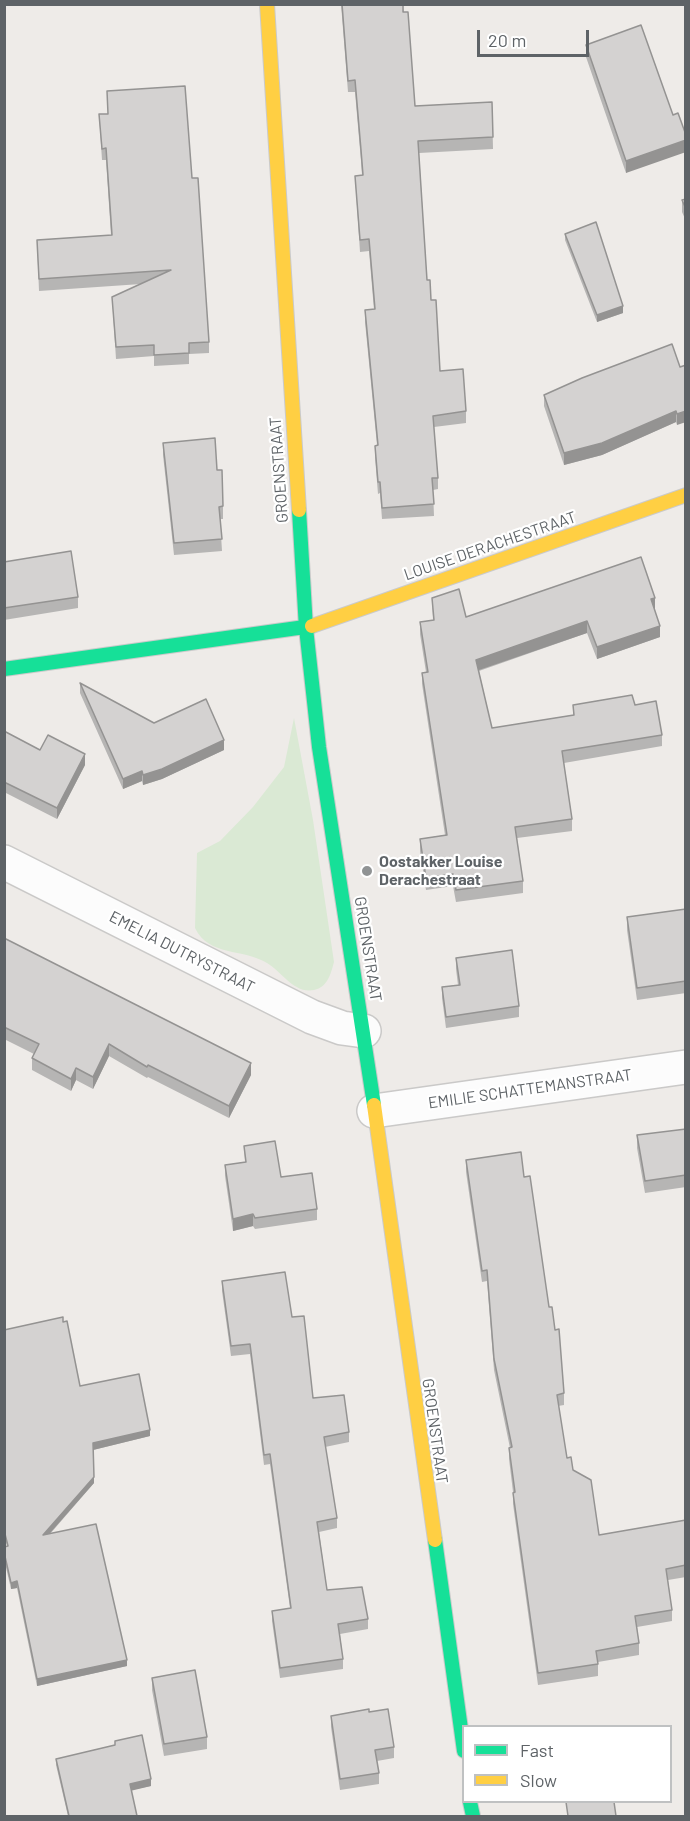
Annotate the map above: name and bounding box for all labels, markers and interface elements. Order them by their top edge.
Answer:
scale bar [480,18,592,56]
text: 20 m [488,29,526,51]
street label: GROENSTRAAT [266,416,292,524]
street label: LOUISE DERACHESTRAAT [401,507,579,585]
place label: Oostakker Louise Derachestraat [379,852,502,890]
marker: Oostakker Louise Derachestraat [360,864,374,878]
street label: GROENSTRAAT [350,895,386,1003]
street label: EMELIA DUTRYSTRAAT [106,907,258,997]
street label: EMILIE SCHATTEMANSTRAAT [427,1065,633,1113]
street label: GROENSTRAAT [418,1377,452,1485]
legend [462,1725,672,1803]
text: Fast [520,1739,554,1761]
text: Slow [520,1769,557,1791]

